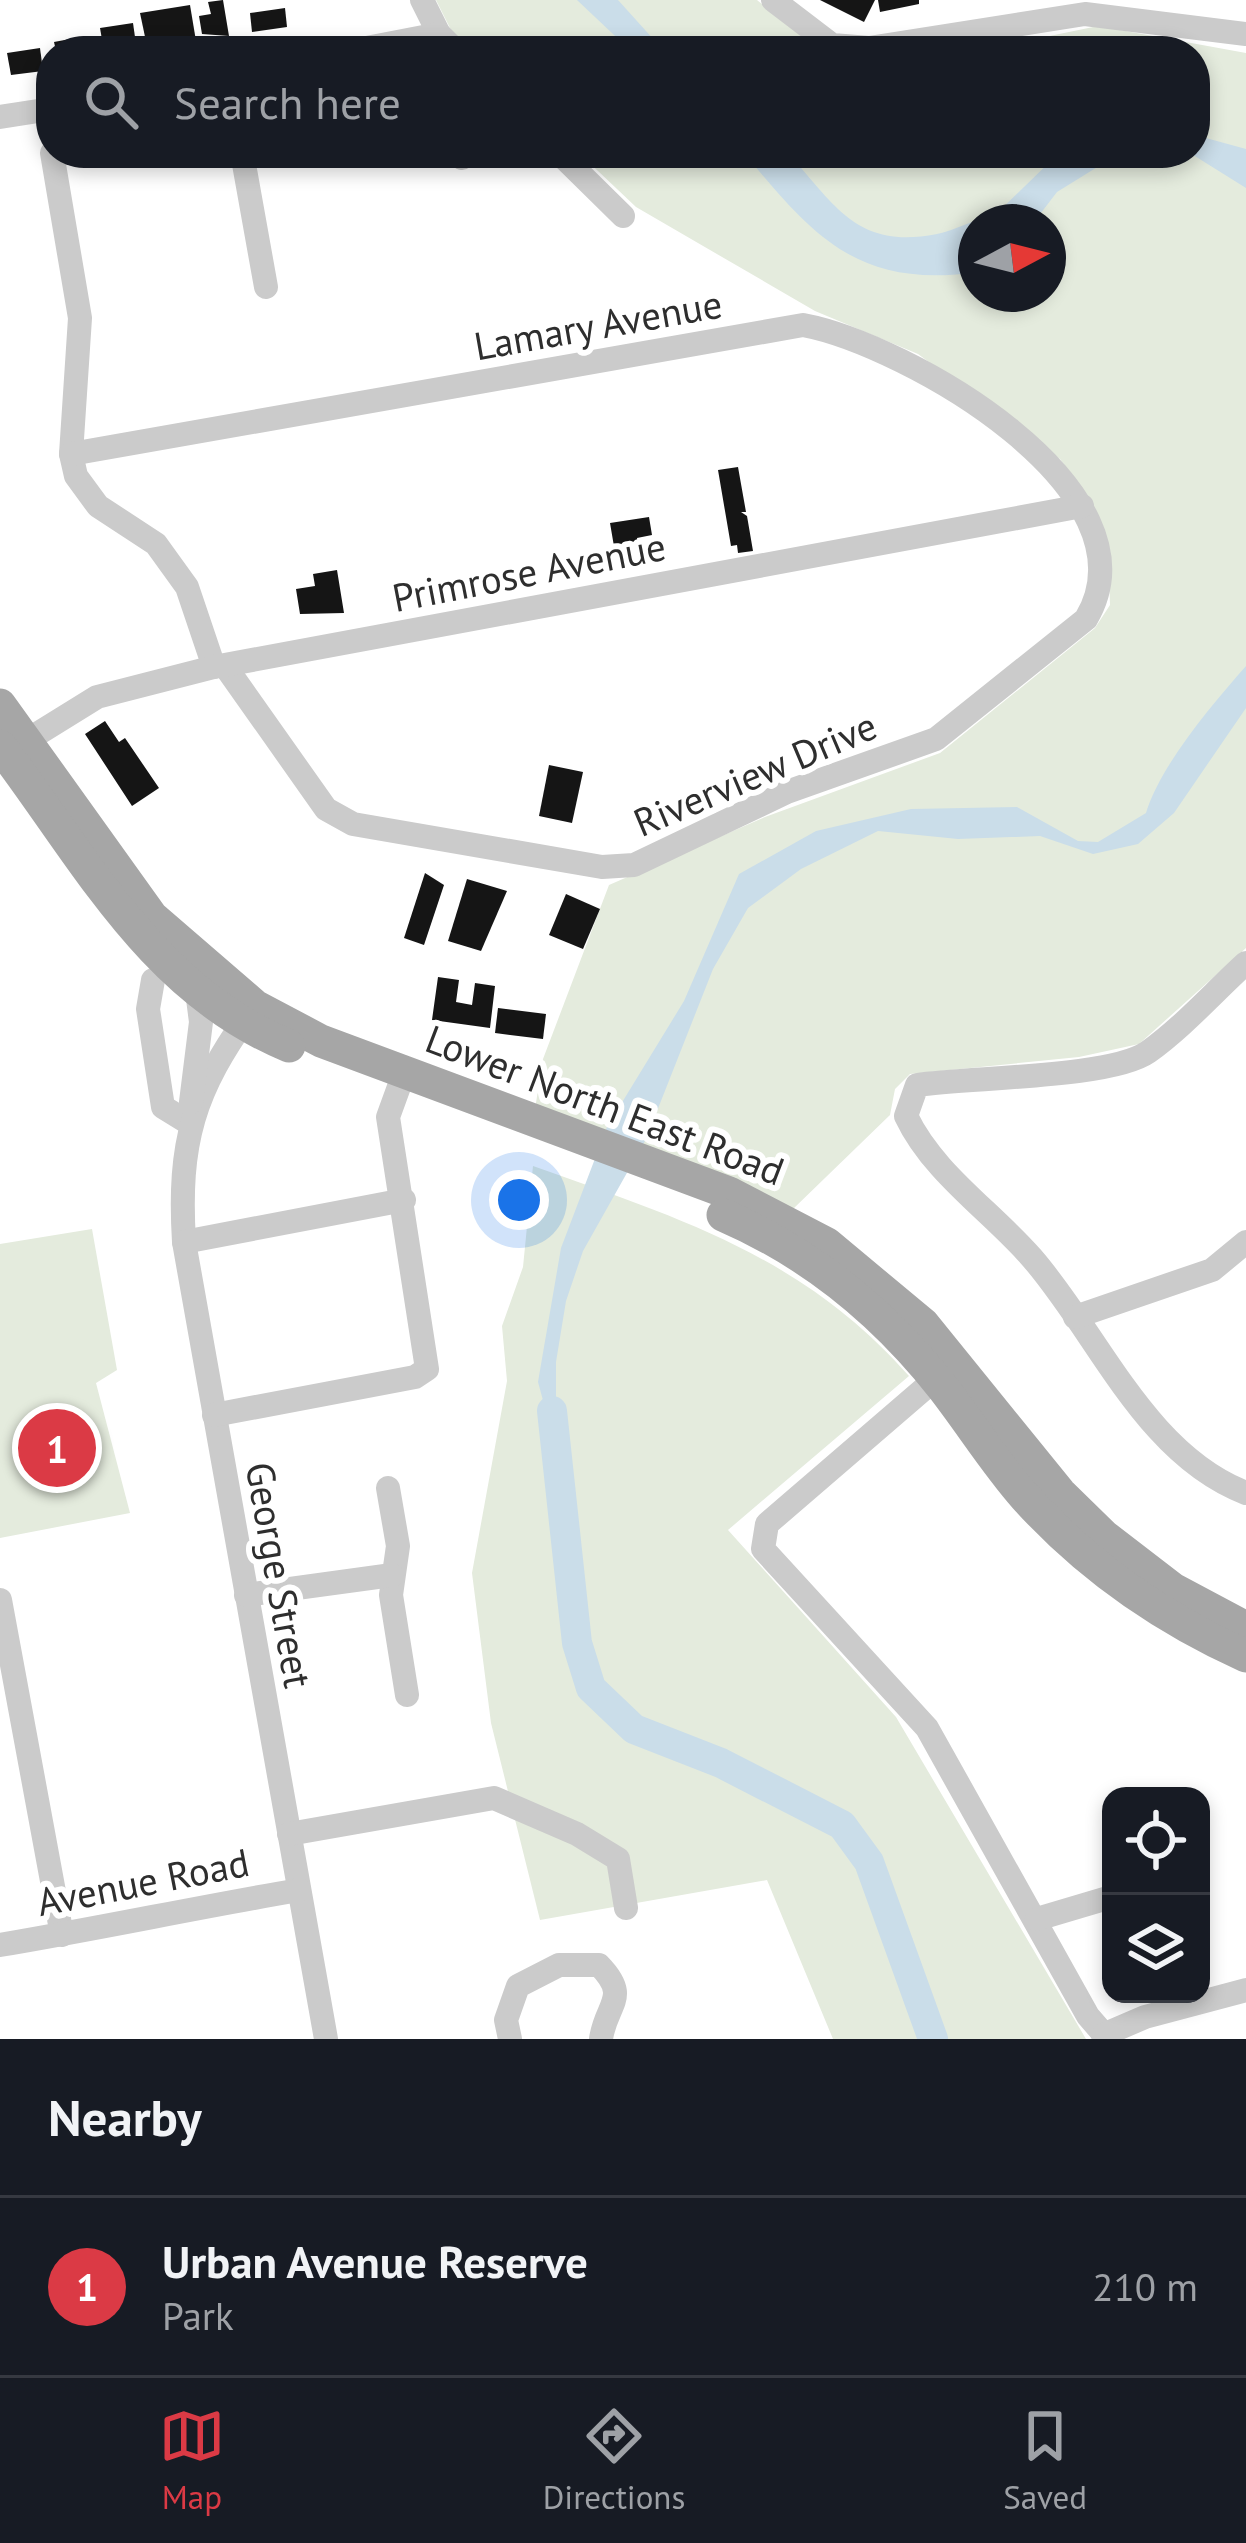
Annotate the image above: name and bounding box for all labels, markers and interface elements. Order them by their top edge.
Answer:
search box [36,36,1210,168]
icon: search [78,69,144,135]
text: Search here [174,73,401,131]
north arrow [958,204,1066,312]
street label: Lamary Avenue [470,278,726,371]
street label: Primrose Avenue [388,520,670,623]
street label: Riverview Drive [626,699,884,848]
street label: Lower North East Road [419,1013,791,1196]
your location [489,1170,549,1230]
pin: 1 [18,1403,96,1493]
street label: George Street [235,1458,324,1692]
map controls [1102,1787,1210,2003]
button: locate [1102,1787,1210,1895]
street label: Avenue Road [33,1836,253,1927]
button: layers [1102,1895,1210,2003]
text: Nearby [48,2084,202,2150]
text: Urban Avenue Reserve [162,2232,588,2290]
text: 1 [76,2261,98,2312]
text: 210 m [1092,2261,1198,2312]
text: Park [162,2290,234,2341]
tab: Map [159,2403,225,2518]
tab: Directions [543,2403,685,2518]
tab: Saved [1003,2403,1087,2518]

